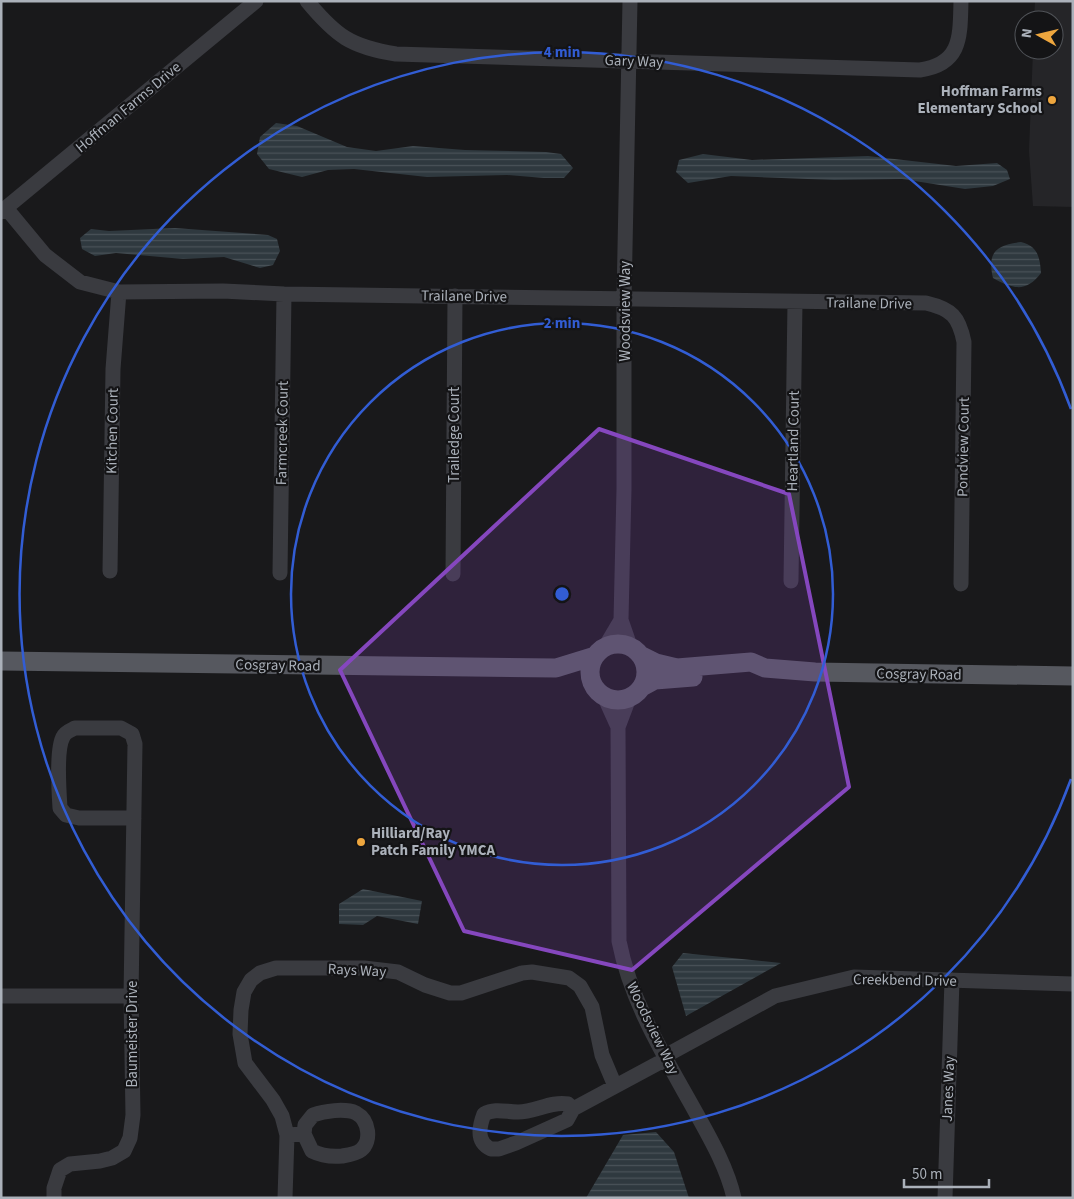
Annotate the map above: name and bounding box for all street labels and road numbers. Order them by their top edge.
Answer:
street label: Gary Way [604,50,664,73]
street label: Hoffman Farms Drive [71,57,185,158]
street label: Woodsview Way [615,261,636,361]
street label: Trailane Drive [421,285,507,308]
street label: Trailane Drive [826,292,912,315]
street label: Farmcreek Court [271,381,294,485]
street label: Trailedge Court [444,387,465,483]
street label: Kitchen Court [101,388,124,474]
street label: Heartland Court [782,390,805,492]
street label: Pondview Court [952,397,975,497]
street label: Cosgray Road [235,654,321,677]
street label: Cosgray Road [876,663,962,686]
street label: Rays Way [327,958,387,983]
street label: Creekbend Drive [853,969,957,992]
street label: Woodsview Way [621,978,684,1078]
street label: Baumeister Drive [122,980,143,1088]
street label: Janes Way [937,1056,960,1122]

